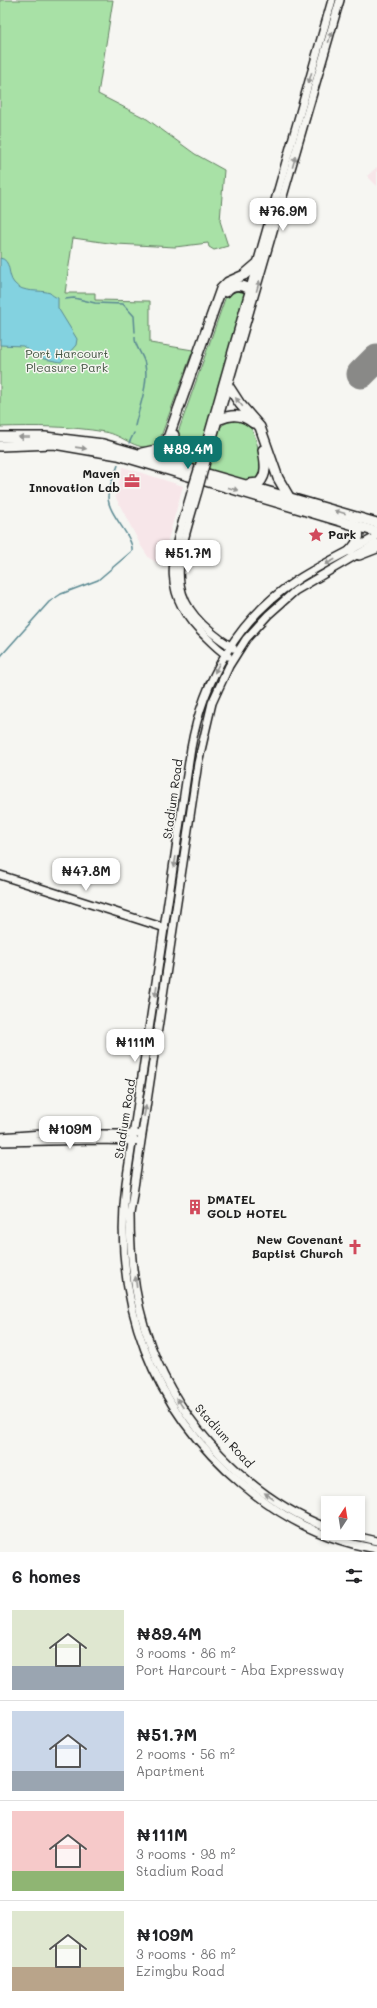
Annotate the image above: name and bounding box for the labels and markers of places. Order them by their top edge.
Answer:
pin: ₦76.9M [250,198,316,232]
pin: ₦89.4M [155,436,221,470]
place label: Maven Innovation Lab [29,465,120,495]
office icon: Maven Innovation Lab [123,472,141,490]
place icon: Park [307,526,325,544]
place label: Park [328,526,356,542]
pin: ₦51.7M [155,540,221,574]
pin: ₦47.8M [53,858,119,892]
pin: ₦111M [107,1029,163,1063]
pin: ₦109M [42,1116,98,1150]
place label: DMATEL GOLD HOTEL [207,1191,287,1221]
building icon: DMATEL GOLD HOTEL [186,1198,204,1216]
place label: New Covenant Baptist Church [252,1231,343,1261]
church icon: New Covenant Baptist Church [346,1238,364,1256]

